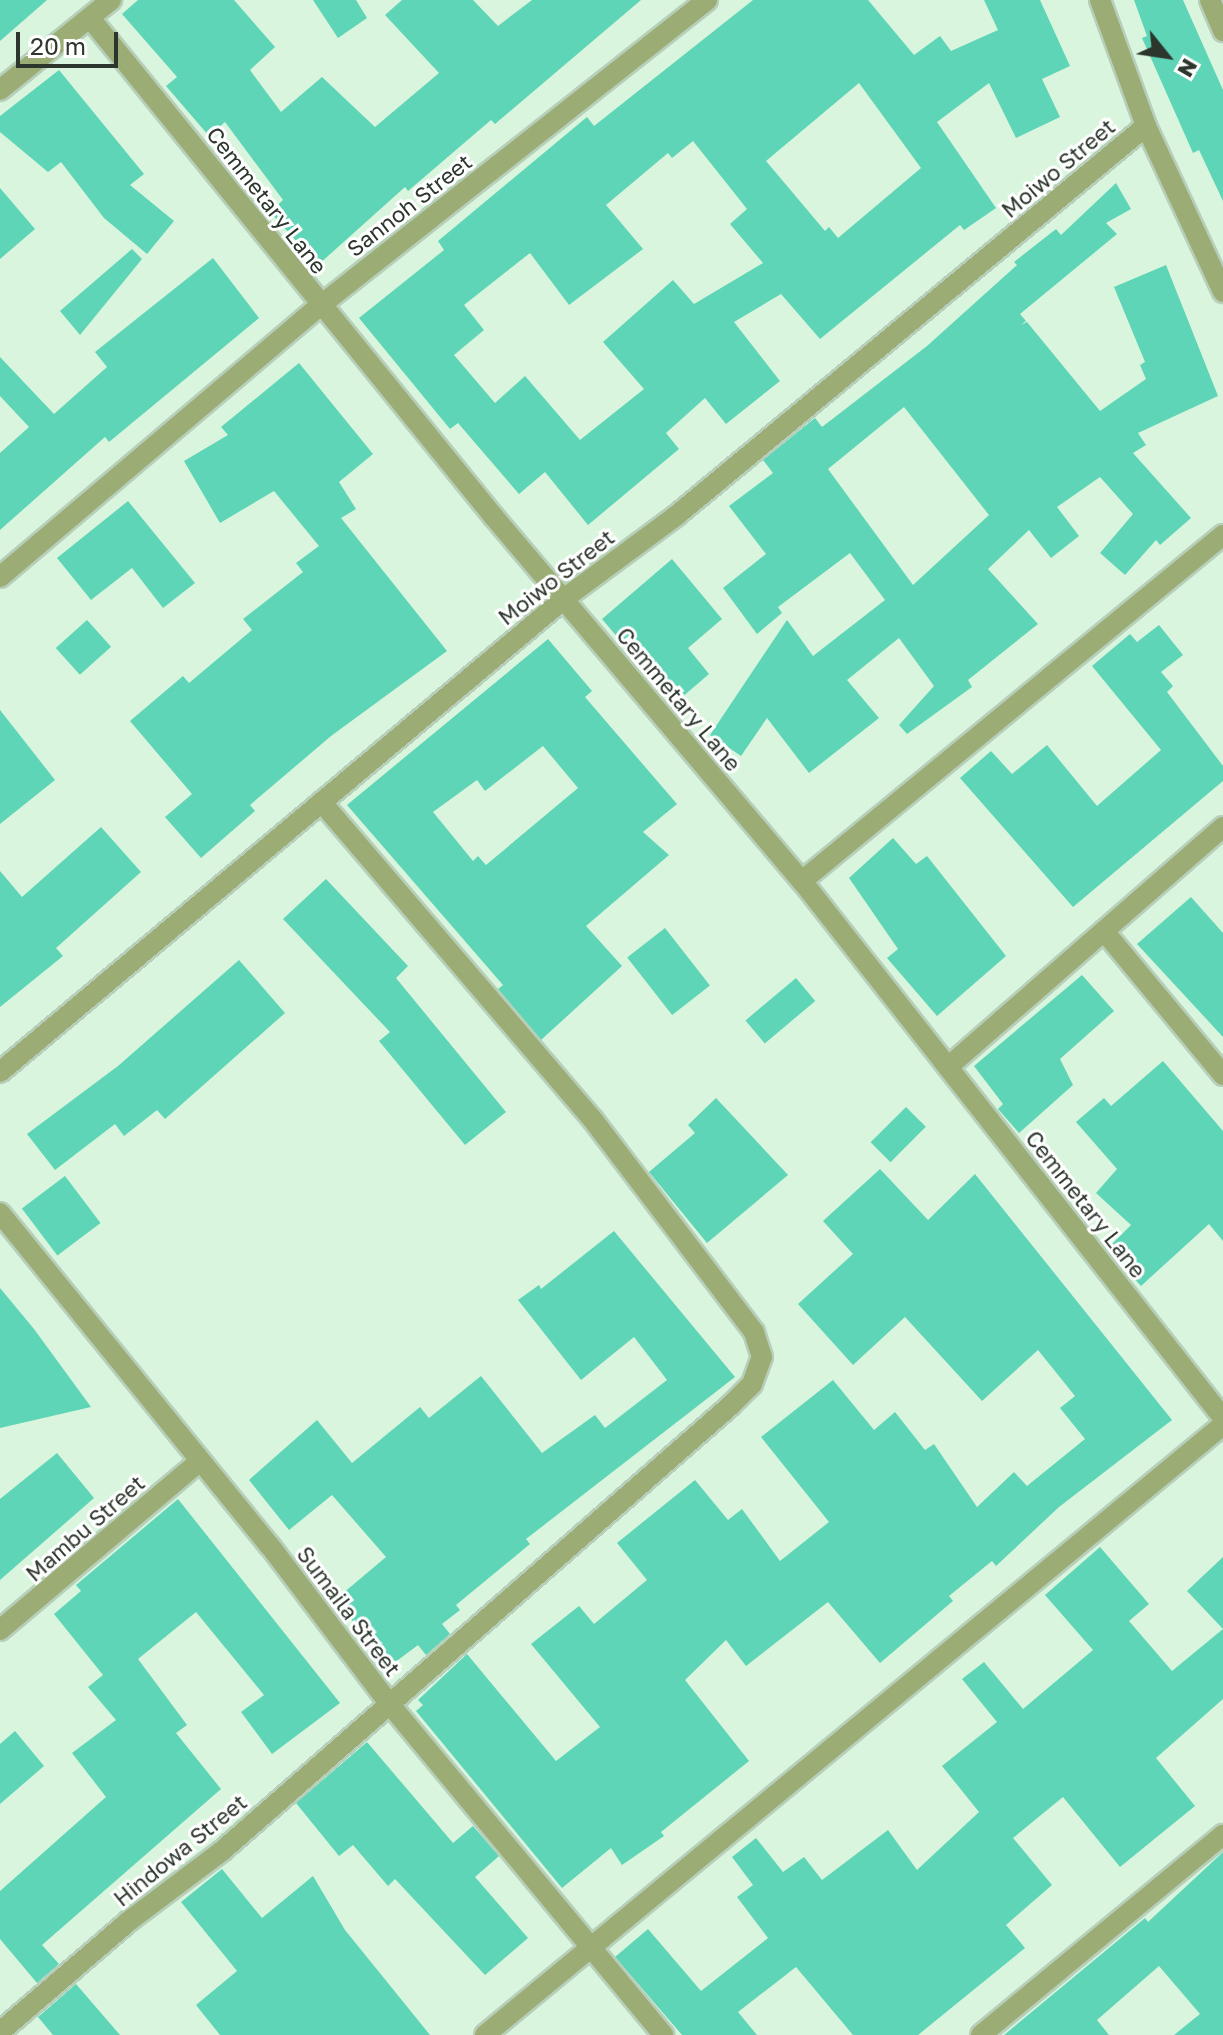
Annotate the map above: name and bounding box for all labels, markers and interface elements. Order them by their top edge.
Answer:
scale bar [20,16,122,66]
north arrow [1127,16,1207,96]
text: 20 m [30,31,86,60]
text: N [1172,54,1204,82]
street label: Moiwo Street [996,113,1120,223]
street label: Cemmetary Lane [201,121,333,279]
street label: Sannoh Street [341,148,477,262]
street label: Moiwo Street [493,524,619,630]
street label: Cemmetary Lane [611,622,747,776]
street label: Cemmetary Lane [1020,1125,1152,1283]
street label: Mambu Street [20,1469,150,1587]
street label: Sumaila Street [292,1541,406,1681]
street label: Hindowa Street [108,1788,252,1912]

